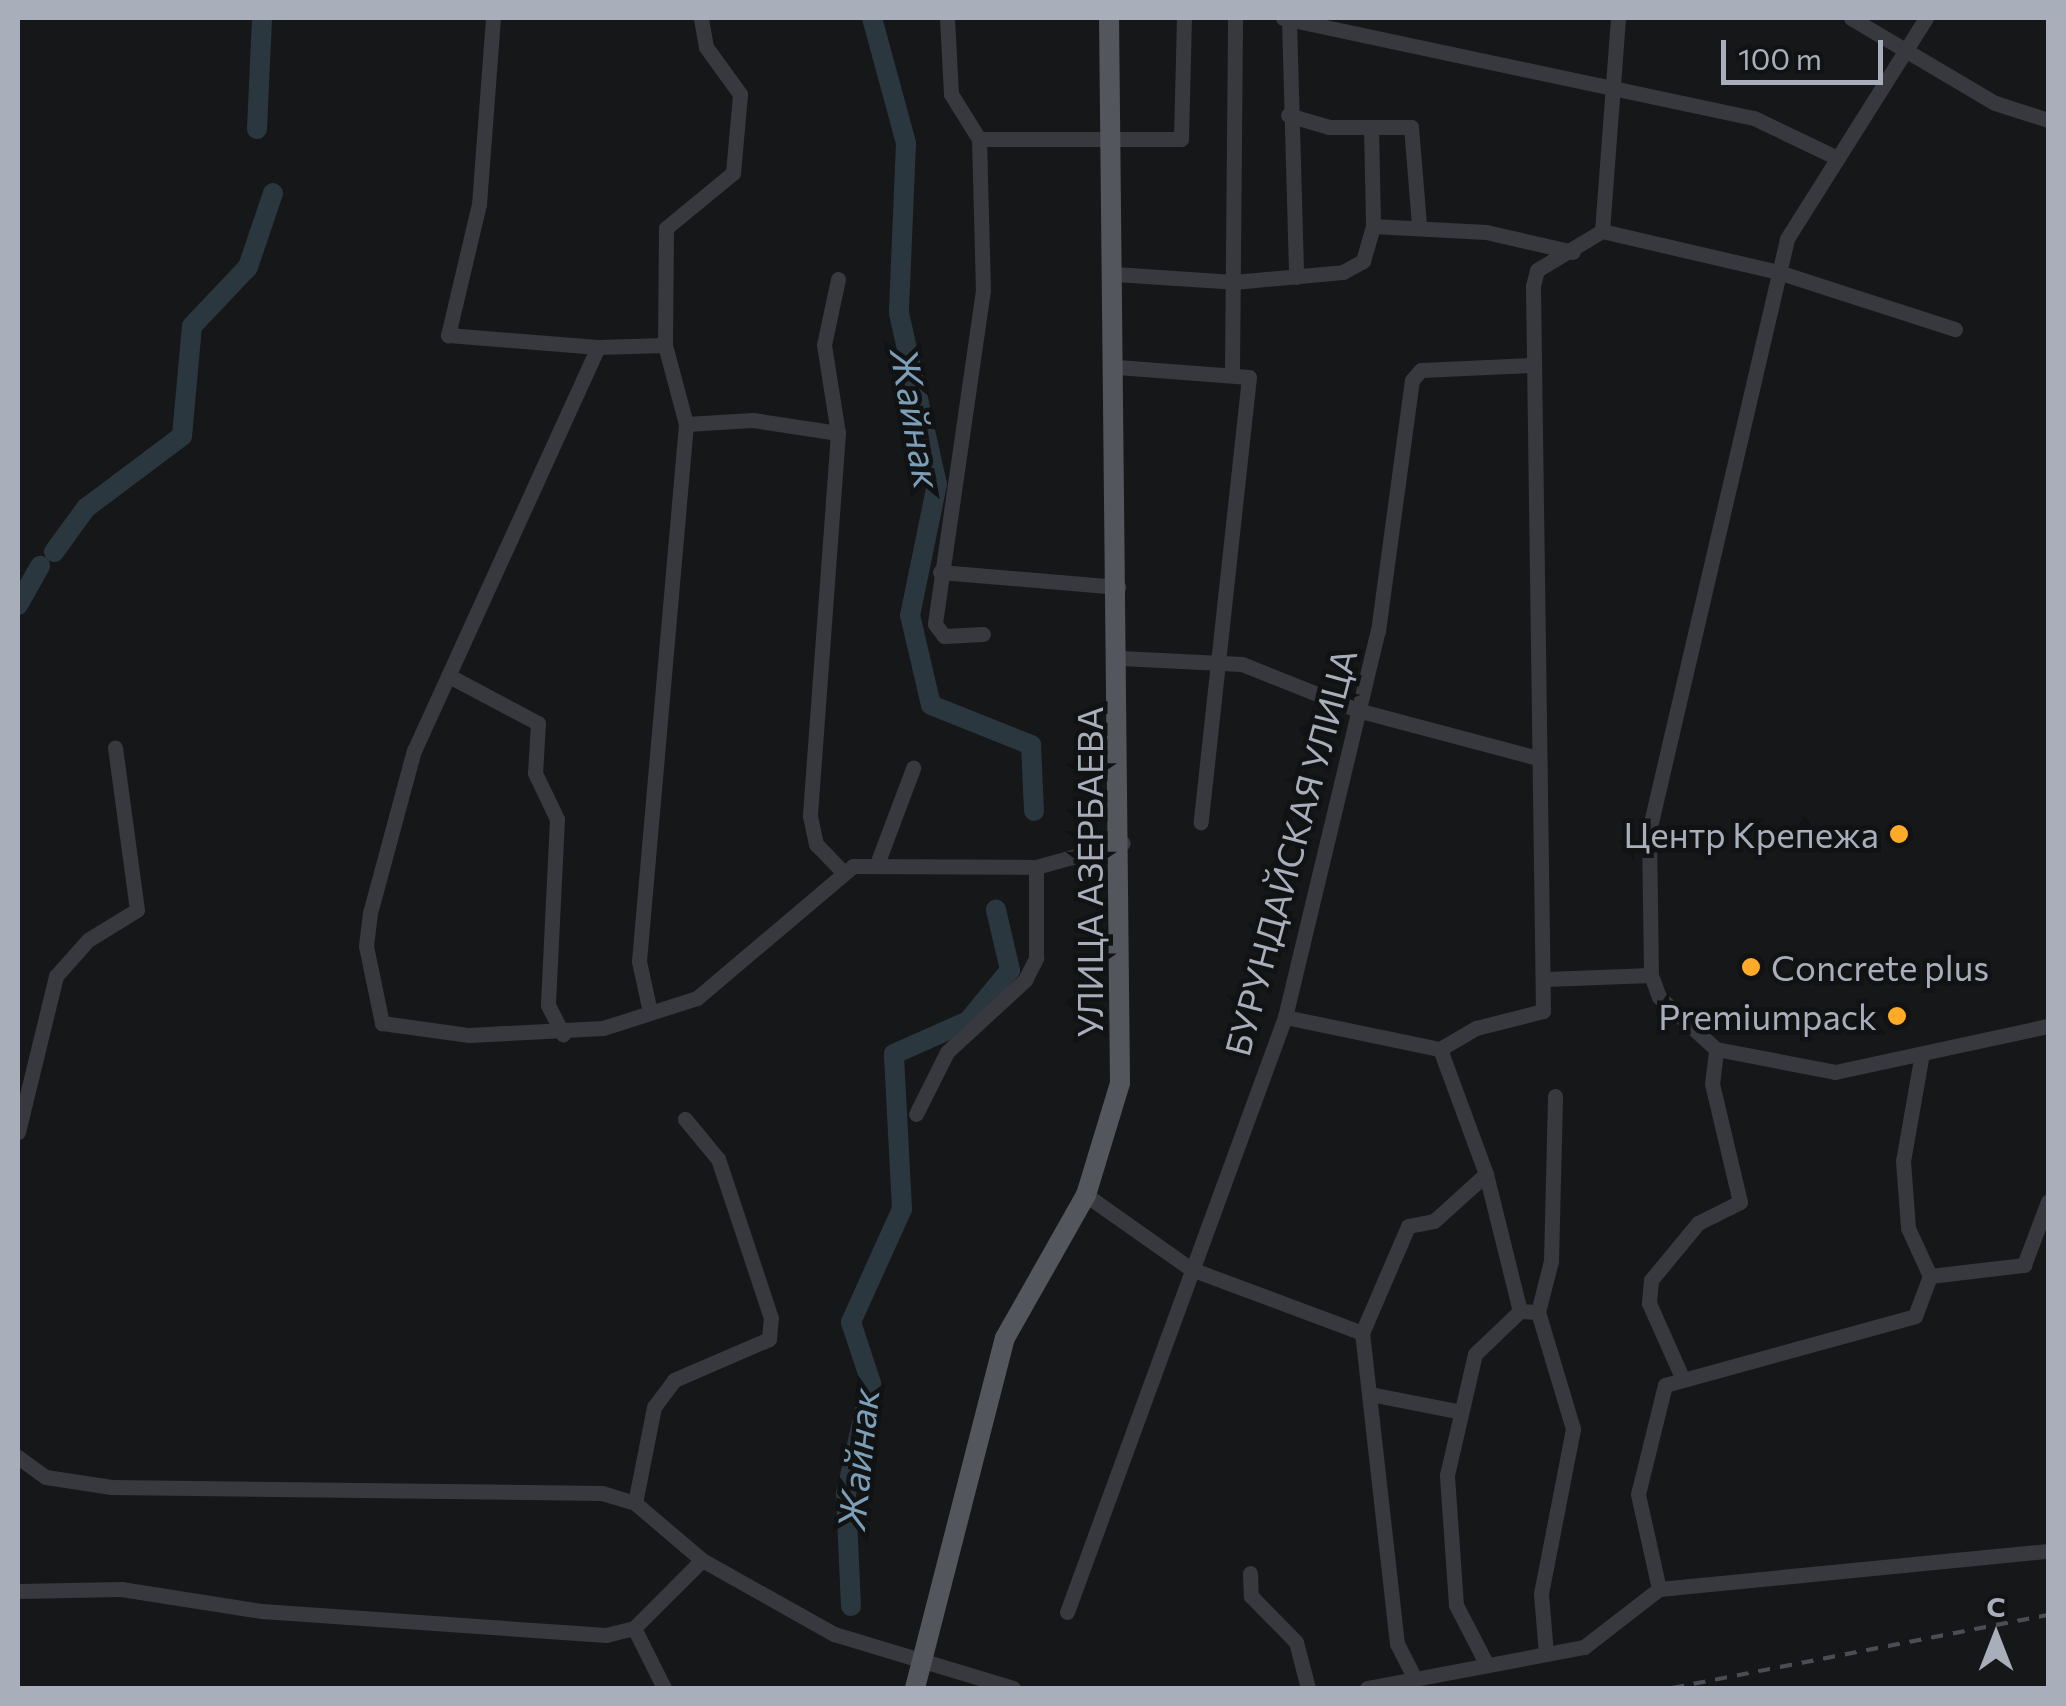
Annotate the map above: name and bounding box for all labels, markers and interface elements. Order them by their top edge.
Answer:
scale bar [1726,20,1888,82]
text: 100 m [1738,39,1822,76]
water label: Жайнак [882,344,952,492]
street label: БУРУНДАЙСКАЯ УЛИЦА [1215,644,1365,1060]
street label: УЛИЦА АЗЕРБАЕВА [1068,706,1110,1038]
place label: Центр Крепежа [1624,813,1879,855]
marker: Центр Крепежа [1888,823,1910,845]
place label: Concrete plus [1771,946,1989,988]
marker: Concrete plus [1740,956,1762,978]
place label: Premiumpack [1658,995,1877,1037]
marker: Premiumpack [1886,1005,1908,1027]
water label: Жайнак [827,1386,887,1532]
north arrow [1946,1586,2046,1686]
text: С [1986,1589,2006,1623]

